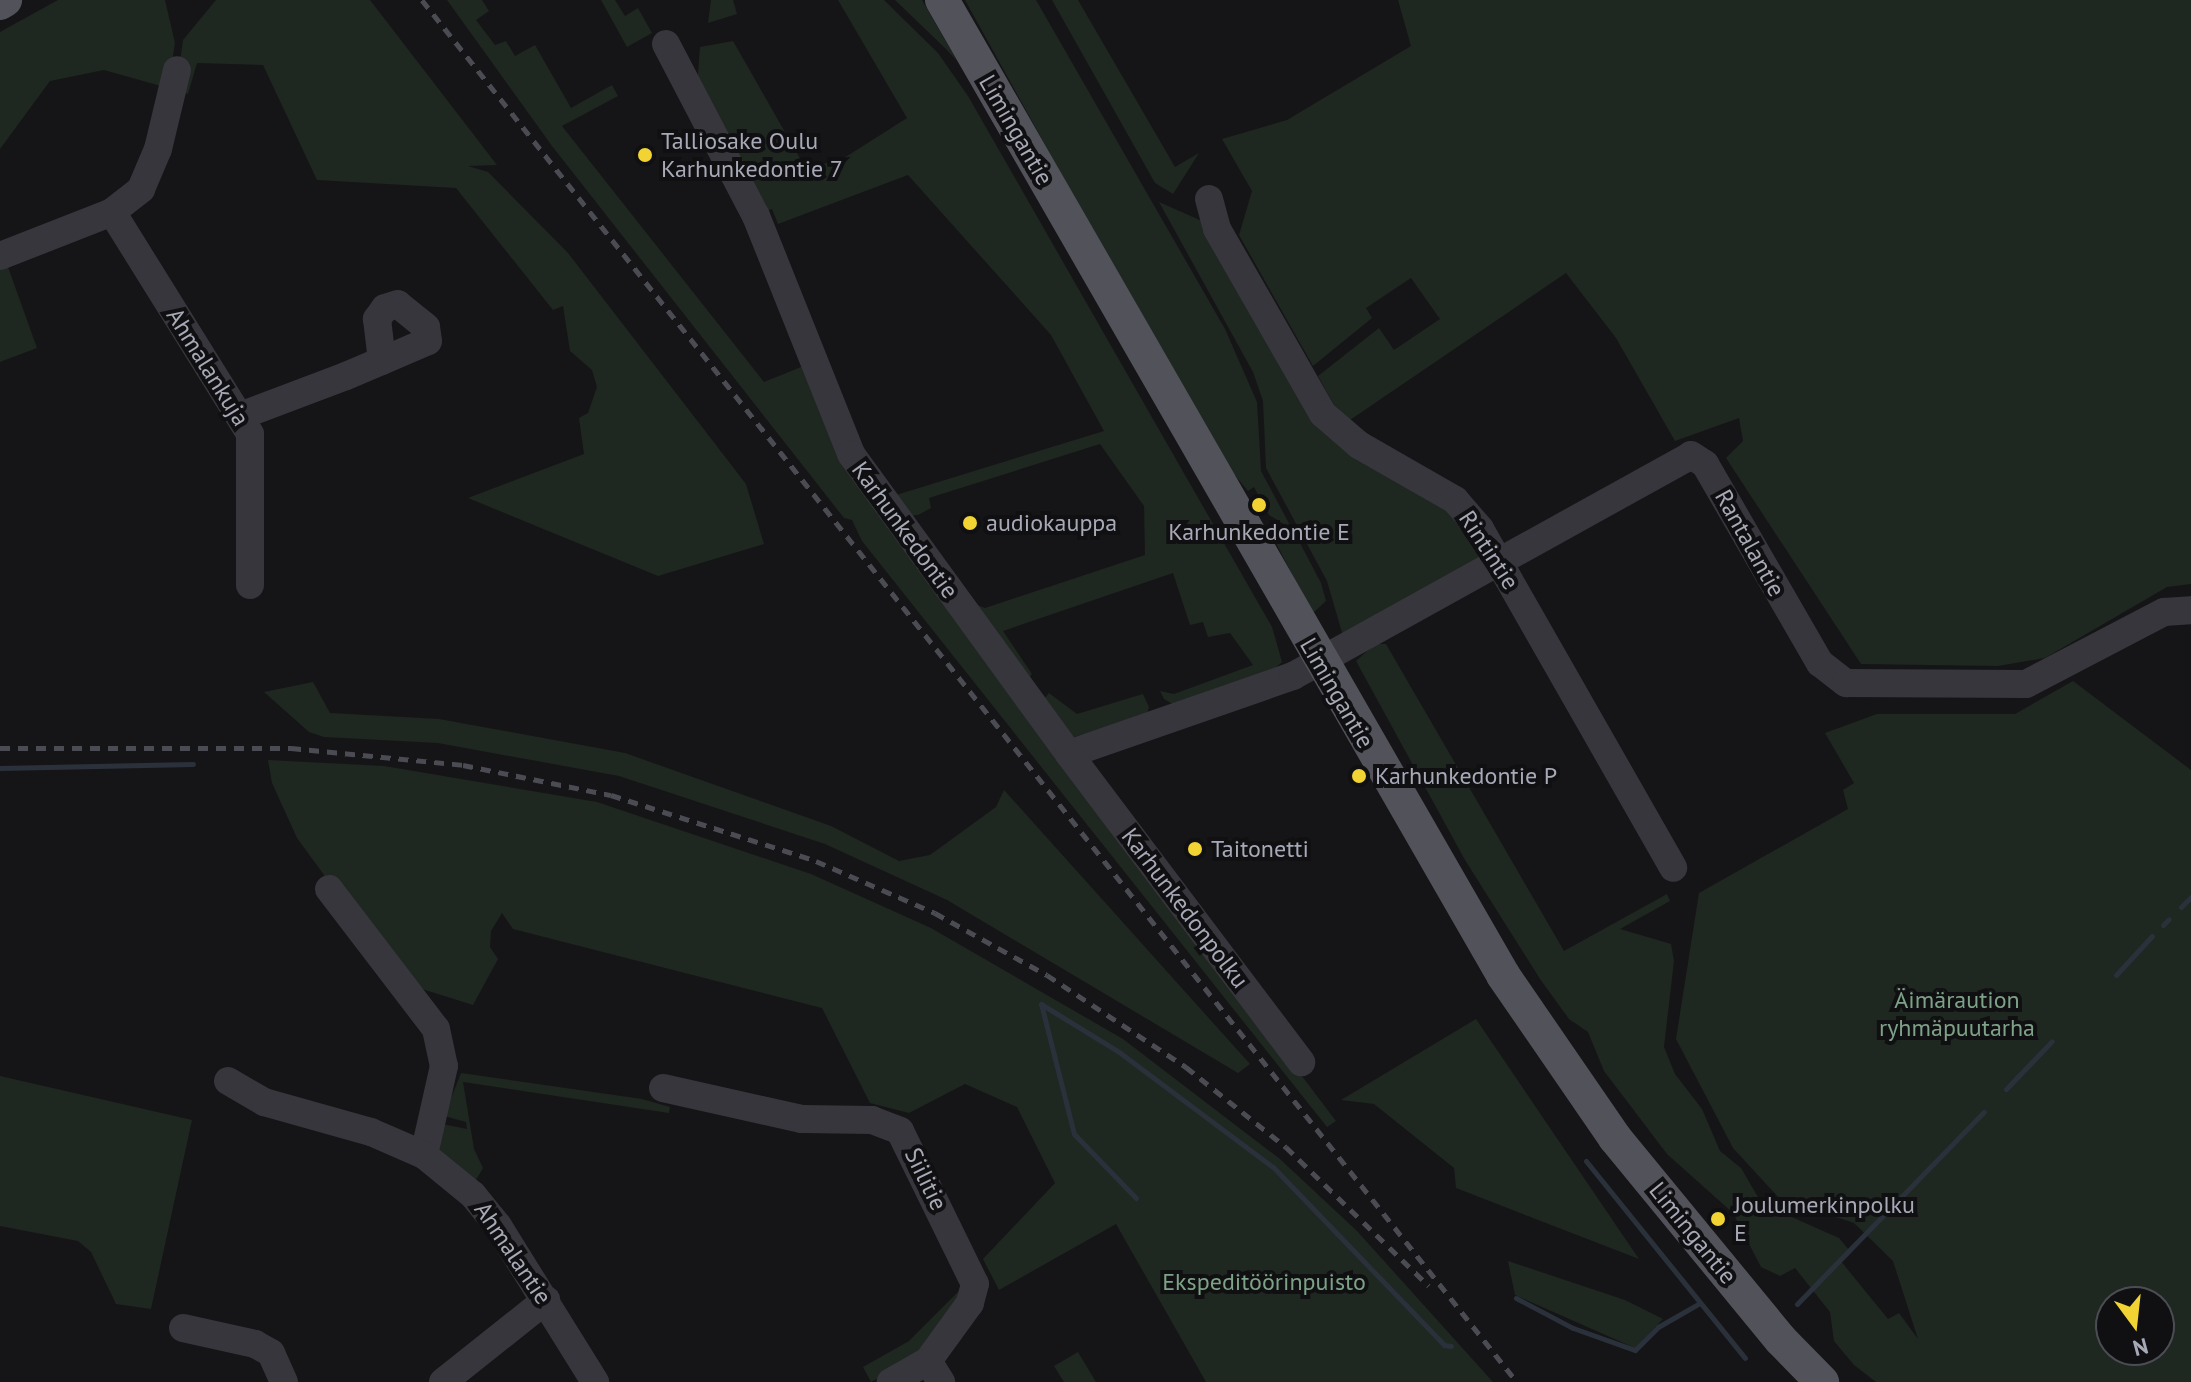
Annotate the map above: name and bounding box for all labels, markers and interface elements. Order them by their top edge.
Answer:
street label: Limingantie [973,70,1059,190]
place label: Talliosake Oulu Karhunkedontie 7 [661,127,843,183]
marker: Talliosake Oulu Karhunkedontie 7 [636,146,654,164]
street label: Ahmalankuja [160,303,256,431]
street label: Karhunkedontie [846,456,964,604]
street label: Rantalantie [1709,484,1791,602]
marker: Karhunkedontie E [1250,496,1268,514]
street label: Rintintie [1453,505,1525,595]
place label: audiokauppa [986,509,1117,537]
marker: audiokauppa [961,514,979,532]
place label: Karhunkedontie E [1168,518,1350,546]
street label: Limingantie [1294,633,1380,753]
place label: Karhunkedontie P [1375,762,1557,790]
marker: Karhunkedontie P [1350,767,1368,785]
street label: Karhunkedonpolku [1115,822,1255,994]
place label: Taitonetti [1211,835,1309,863]
marker: Taitonetti [1186,840,1204,858]
park label: Äimäraution ryhmäpuutarha [1879,986,2035,1042]
street label: Siilitie [899,1143,953,1215]
street label: Limingantie [1643,1176,1743,1290]
place label: Joulumerkinpolku E [1734,1191,1915,1247]
street label: Ahmalantie [468,1196,558,1310]
marker: Joulumerkinpolku E [1709,1210,1727,1228]
park label: Ekspeditöörinpuisto [1162,1268,1366,1296]
north arrow [2095,1286,2175,1366]
text: N [2130,1332,2151,1363]

